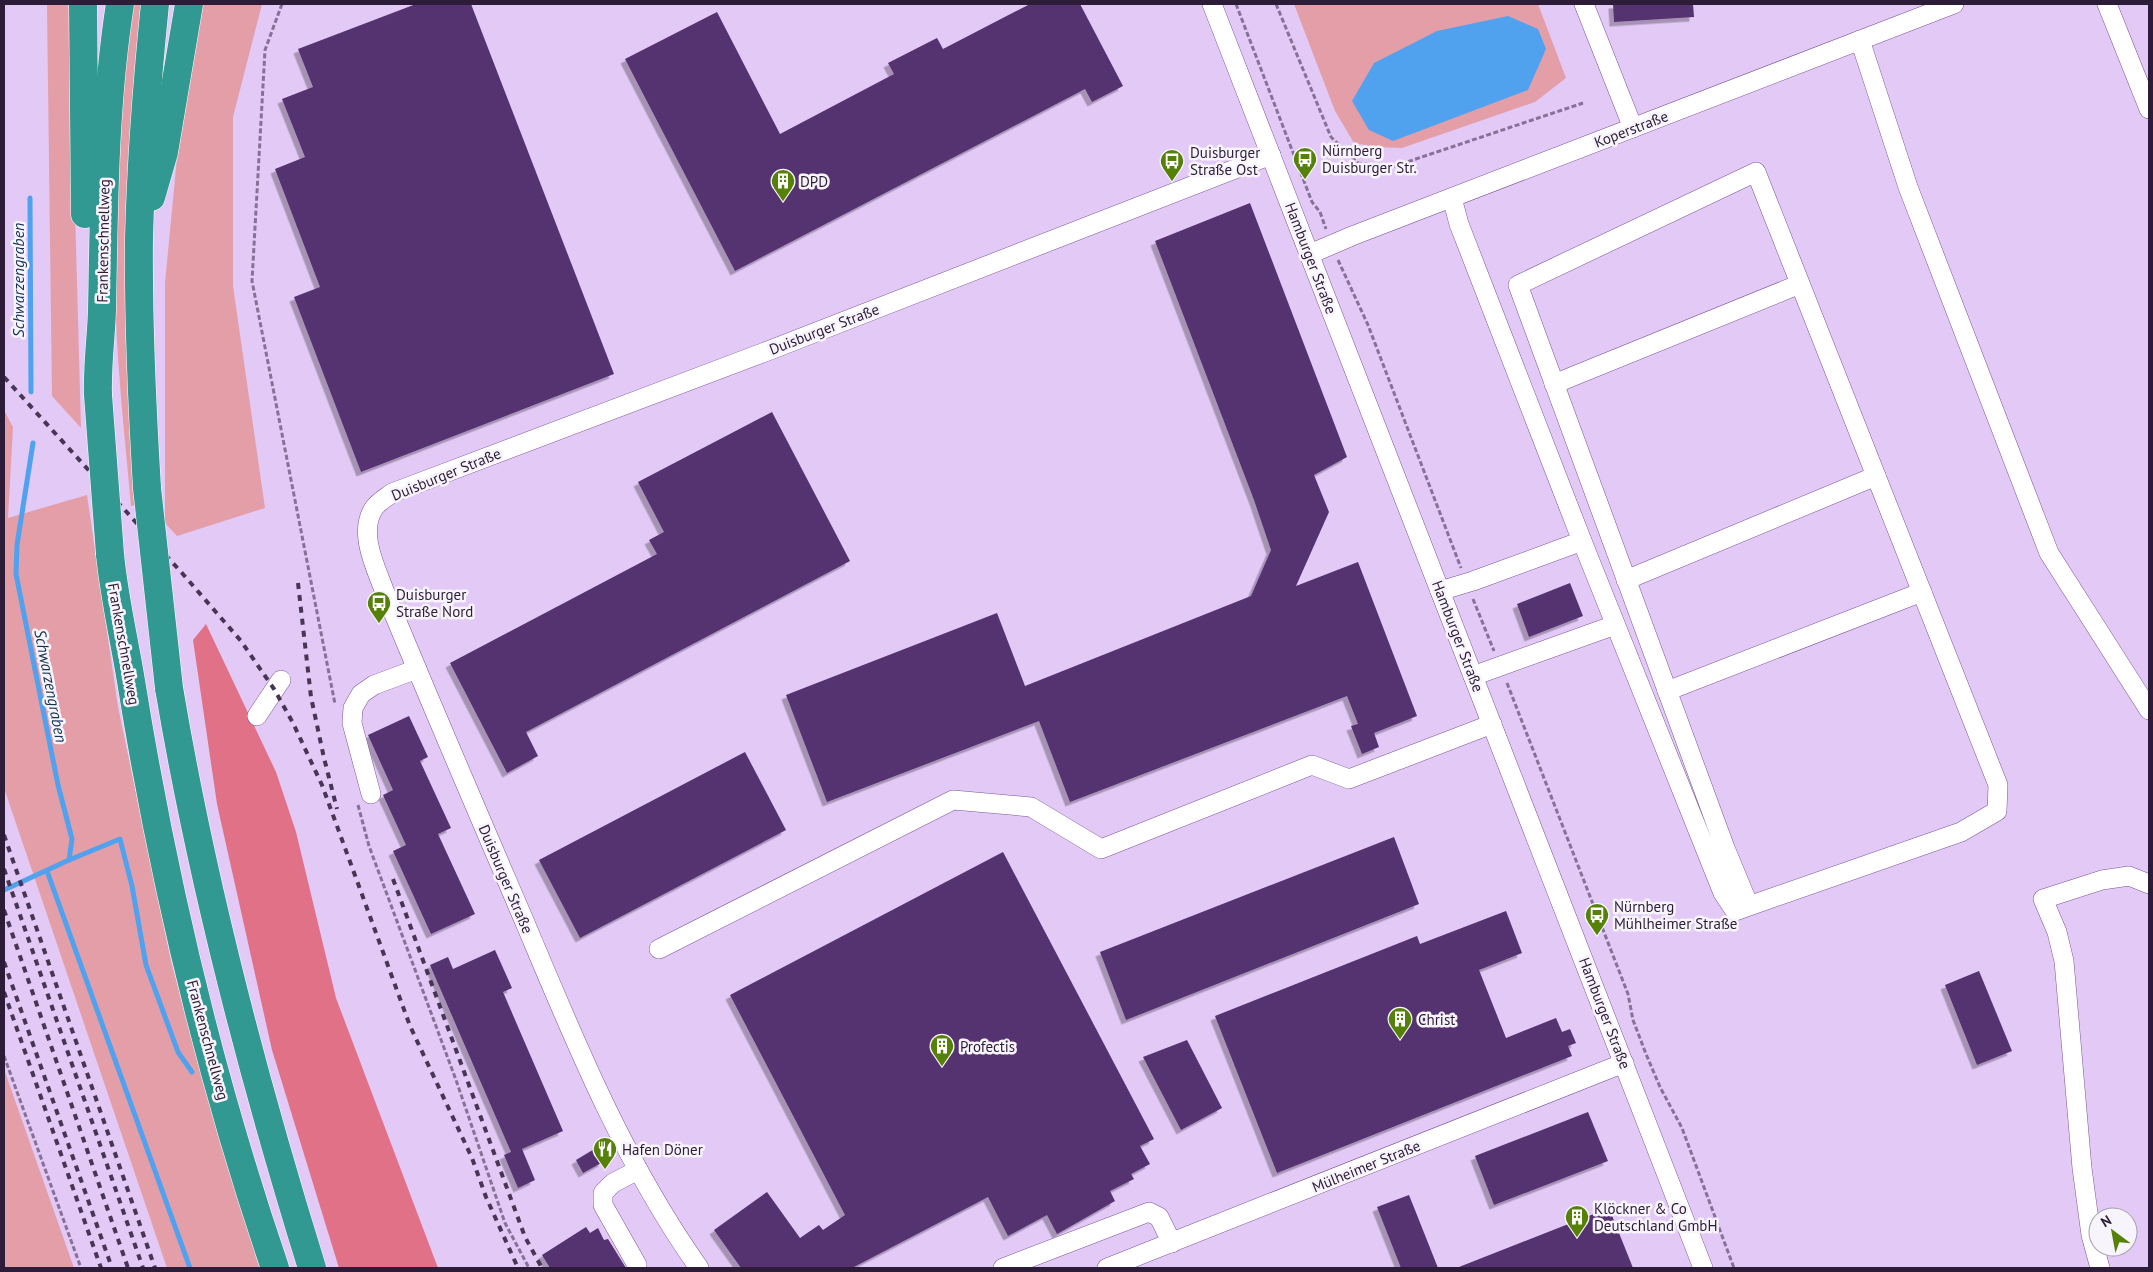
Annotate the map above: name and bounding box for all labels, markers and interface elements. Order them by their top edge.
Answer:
street label: Koperstraße [1591,106,1671,152]
place label: Nürnberg Duisburger Str. [1322,141,1417,177]
place label: Duisburger Straße Ost [1190,143,1260,179]
bus stop icon: Nürnberg Duisburger Str. [1292,146,1318,180]
bus stop icon: Duisburger Straße Ost [1159,148,1185,182]
building icon: DPD [770,168,796,202]
place label: DPD [800,172,828,191]
street label: Frankenschnellweg [92,179,114,303]
street label: Hamburger Straße [1281,200,1341,316]
water label: Schwarzengraben [8,223,28,337]
street label: Duisburger Straße [766,299,882,359]
street label: Duisburger Straße [388,443,504,505]
street label: Hamburger Straße [1428,578,1488,694]
street label: Frankenschnellweg [104,581,144,707]
place label: Duisburger Straße Nord [396,585,473,621]
bus stop icon: Duisburger Straße Nord [366,590,392,624]
water label: Schwarzengraben [30,628,72,744]
street label: Duisburger Straße [475,822,537,936]
place label: Nürnberg Mühlheimer Straße [1614,897,1737,933]
bus stop icon: Nürnberg Mühlheimer Straße [1584,902,1610,936]
street label: Hamburger Straße [1575,955,1635,1071]
street label: Frankenschnellweg [183,978,233,1102]
building icon: Christ [1387,1006,1413,1040]
place label: Christ [1418,1010,1455,1029]
building icon: Profectis [929,1033,955,1067]
place label: Profectis [960,1037,1015,1056]
restaurant icon: Hafen Döner [592,1136,618,1170]
street label: Mülheimer Straße [1309,1136,1423,1196]
place label: Hafen Döner [622,1140,703,1159]
place label: Klöckner & Co Deutschland GmbH [1594,1199,1718,1235]
building icon: Klöckner & Co Deutschland GmbH [1564,1204,1590,1238]
north arrow [2088,1207,2138,1257]
text: N [2097,1211,2115,1231]

